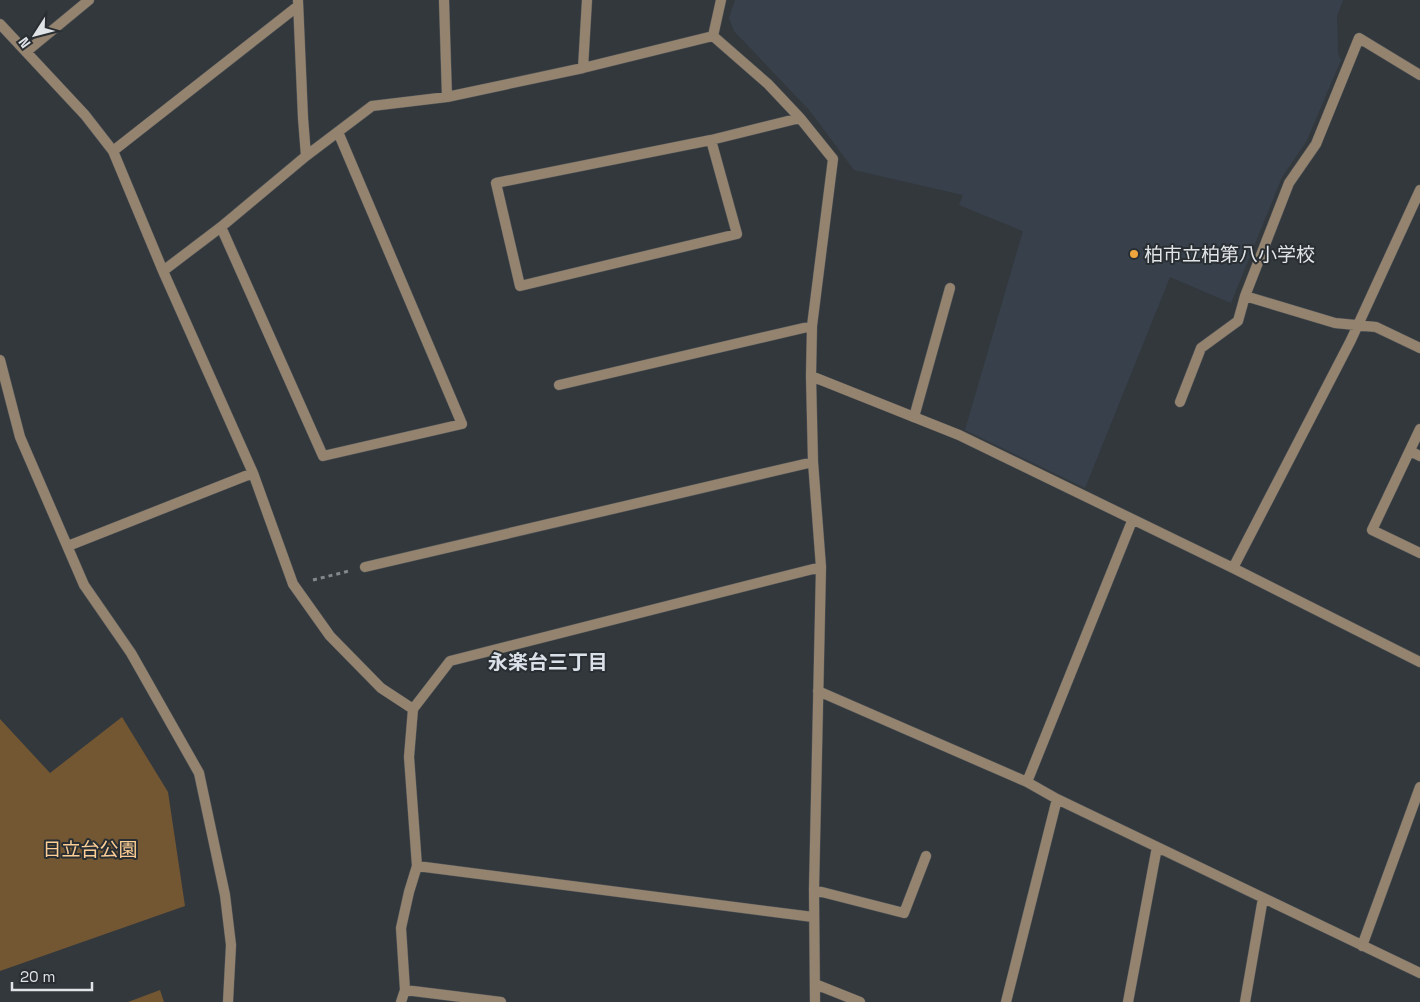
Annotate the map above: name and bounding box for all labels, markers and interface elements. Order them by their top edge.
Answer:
north arrow [10,10,60,60]
text: N [14,34,35,52]
place label: 柏市立柏第八小学校 [1144,242,1315,267]
marker: 柏市立柏第八小学校 [1128,248,1140,260]
district label: 永楽台三丁目 [488,649,608,675]
park label: 日立台公園 [42,837,138,862]
scale bar [12,960,92,992]
text: 20 m [20,967,55,986]

